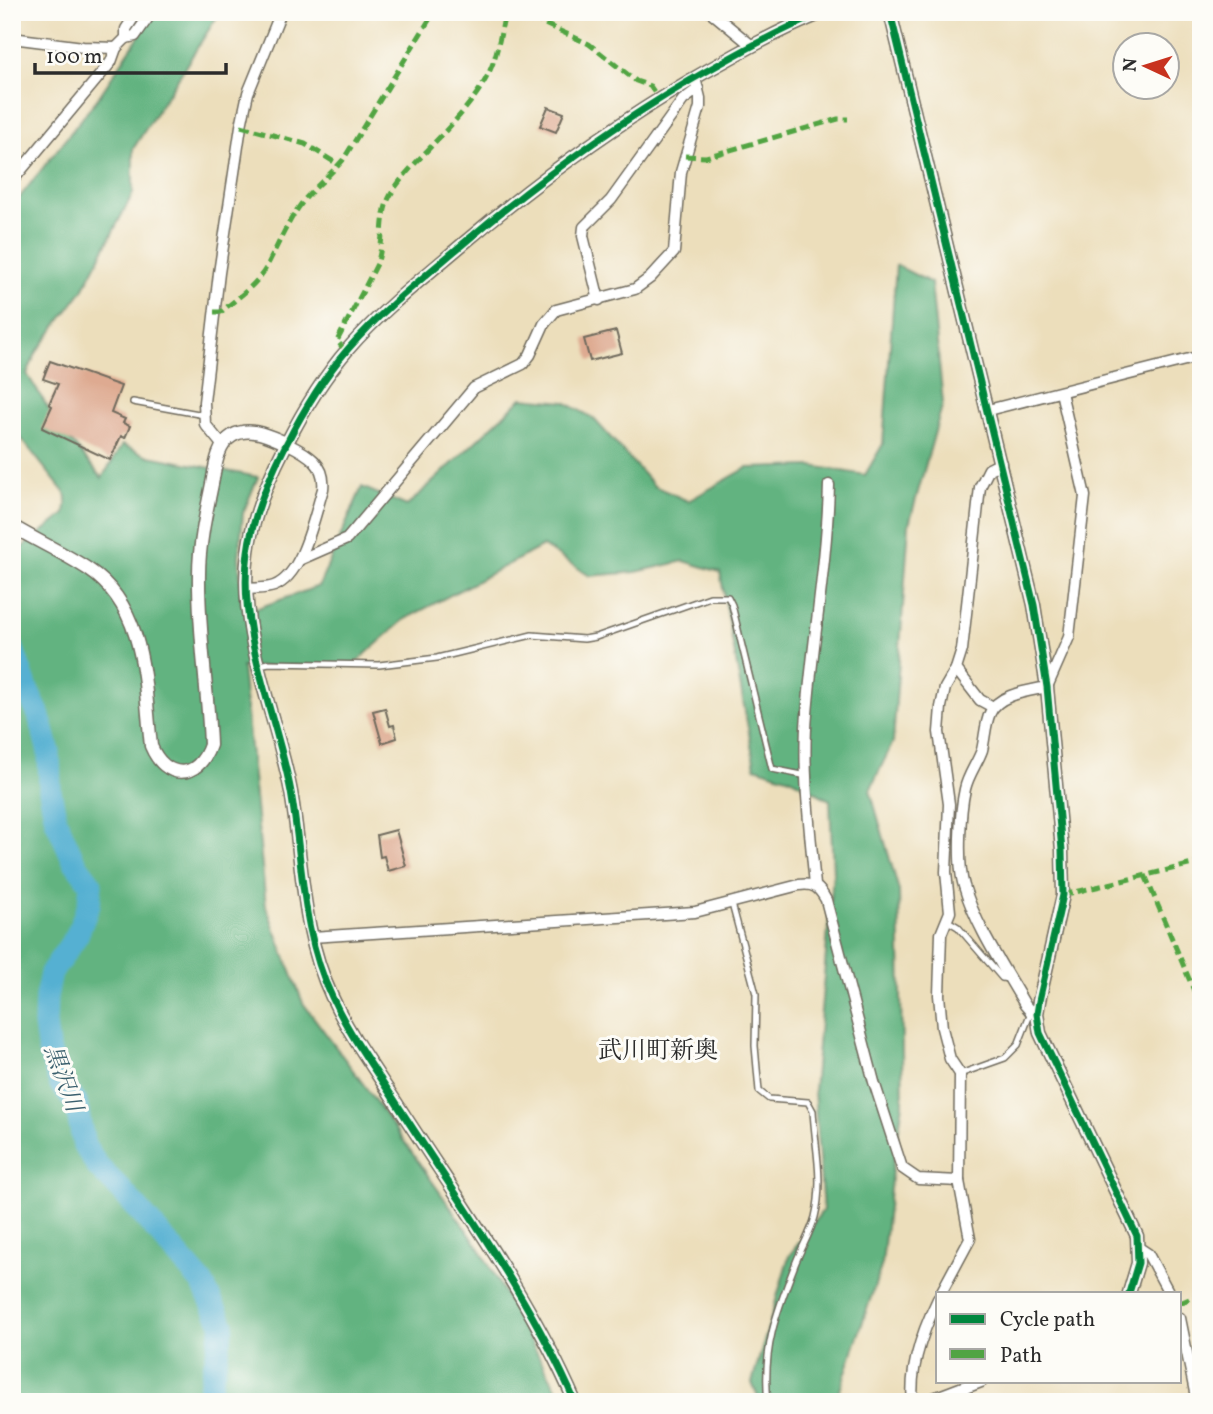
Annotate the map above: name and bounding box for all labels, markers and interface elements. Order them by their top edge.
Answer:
scale bar [35,32,226,76]
north arrow [1112,32,1182,102]
text: 100 m [46,43,103,72]
text: N [1118,57,1145,73]
district label: 武川町新奥 [598,1035,718,1069]
water label: 黒沢川 [35,1041,90,1119]
legend [936,1292,1182,1382]
text: Cycle path [1000,1306,1095,1335]
text: Path [1000,1342,1042,1371]

